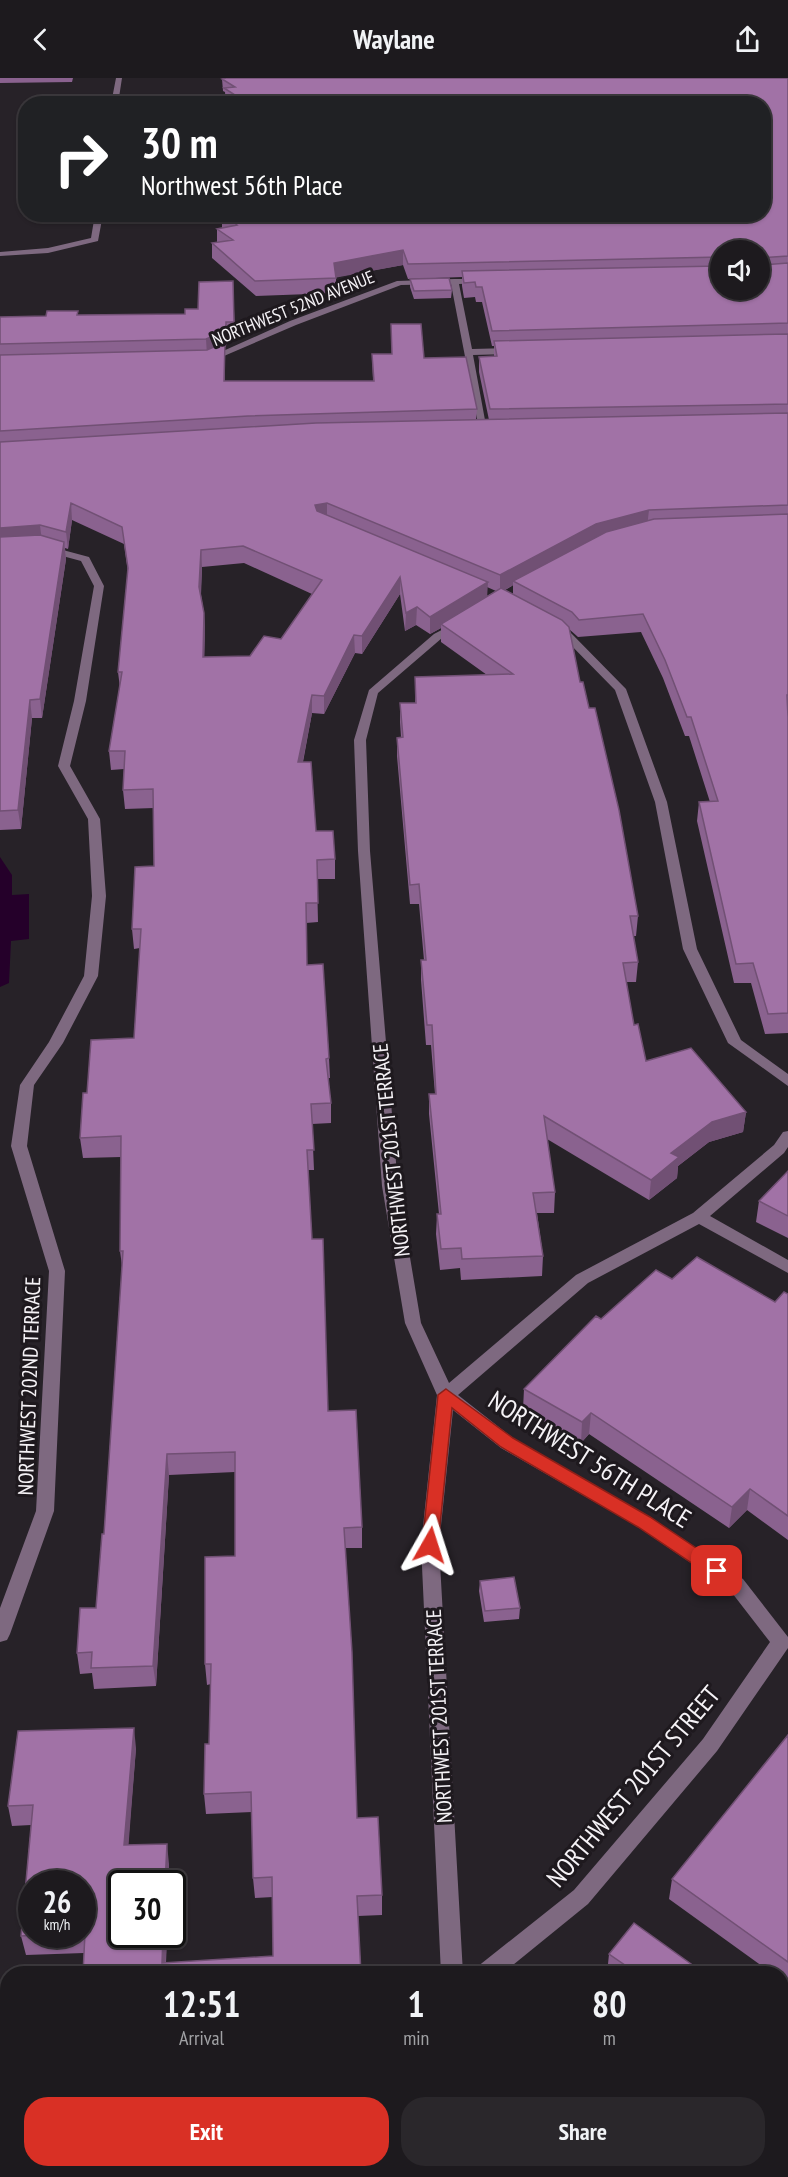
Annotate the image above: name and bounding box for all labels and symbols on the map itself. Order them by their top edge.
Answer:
street label: NORTHWEST 52ND AVENUE [208,265,378,351]
street label: NORTHWEST 201ST TERRACE [366,1042,416,1258]
street label: NORTHWEST 202ND TERRACE [12,1276,46,1496]
street label: NORTHWEST 56TH PLACE [482,1383,698,1535]
position arrow [398,1513,462,1577]
pin [691,1545,742,1596]
street label: NORTHWEST 201ST TERRACE [420,1608,458,1824]
street label: NORTHWEST 201ST STREET [539,1678,727,1893]
speed limit sign: 30 [108,1870,186,1948]

